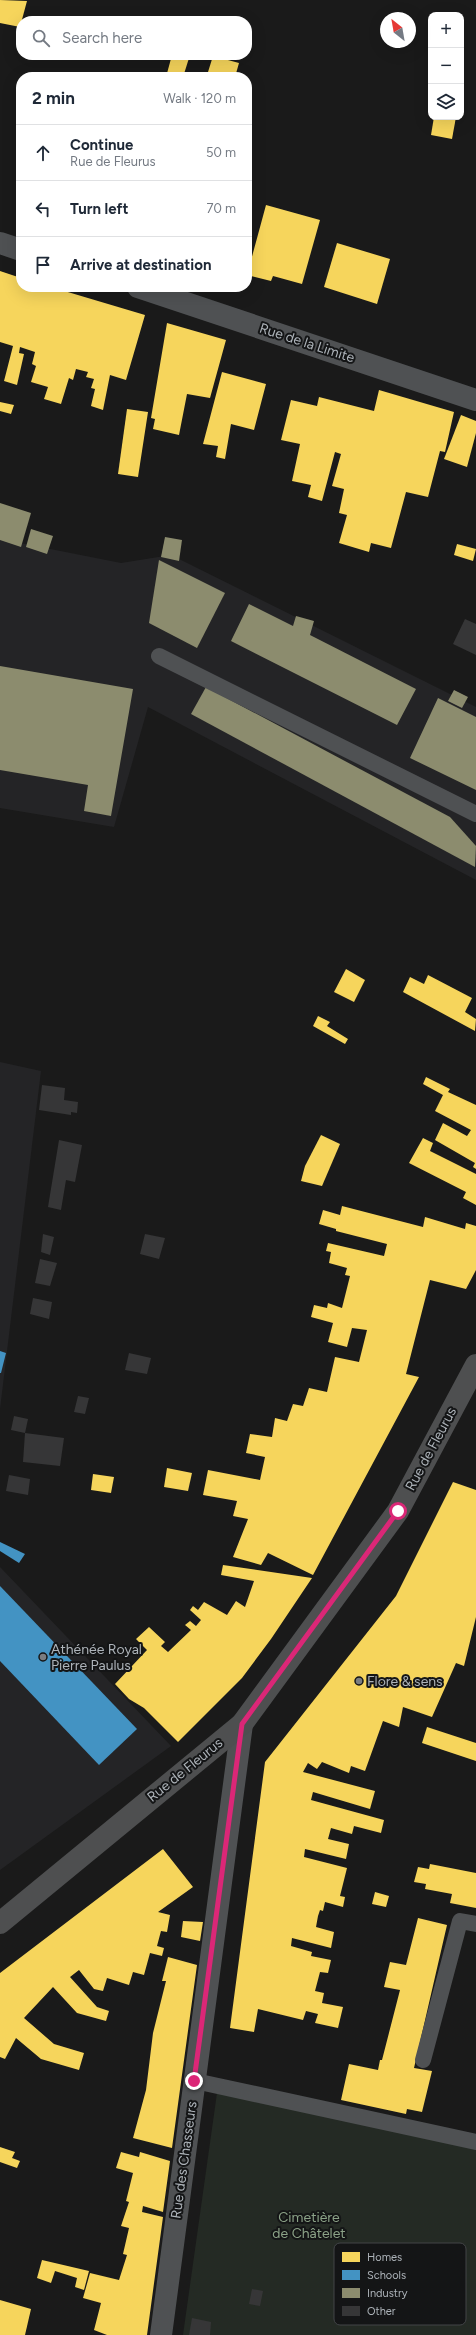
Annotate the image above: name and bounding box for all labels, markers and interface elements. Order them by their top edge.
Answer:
north arrow [380,12,416,48]
map controls [428,12,464,120]
button: + [428,12,464,48]
search box [16,16,252,60]
icon: search [30,27,52,49]
text: Search here [62,29,142,47]
button: − [428,48,464,84]
button: layers [428,84,464,120]
text: 2 min [32,88,75,108]
text: Walk · 120 m [163,91,236,106]
text: Continue [70,136,133,154]
icon: ahead [32,142,54,164]
text: 50 m [206,145,236,160]
text: Rue de Fleurus [70,154,156,169]
icon: left [32,198,54,220]
text: Turn left [70,200,128,218]
text: 70 m [206,201,236,216]
icon: arrive [32,254,54,276]
text: Arrive at destination [70,256,211,274]
street label: Rue de la Limite [257,320,357,367]
street label: Rue de Fleurus [402,1404,460,1494]
route start [389,1502,407,1520]
place label: Athénée Royal Pierre Paulus [51,1641,142,1674]
marker: Athénée Royal Pierre Paulus [38,1652,48,1662]
place label: Flore & sens [367,1673,443,1690]
marker: Flore & sens [354,1676,364,1686]
street label: Rue de Fleurus [144,1734,226,1806]
route end [185,2072,203,2090]
street label: Rue des Chasseurs [167,2100,201,2220]
park label: Cimetière de Châtelet [272,2209,346,2242]
legend [334,2243,466,2325]
text: Homes [367,2251,402,2264]
text: Schools [367,2269,406,2282]
text: Industry [367,2287,408,2300]
text: Other [367,2305,396,2318]

